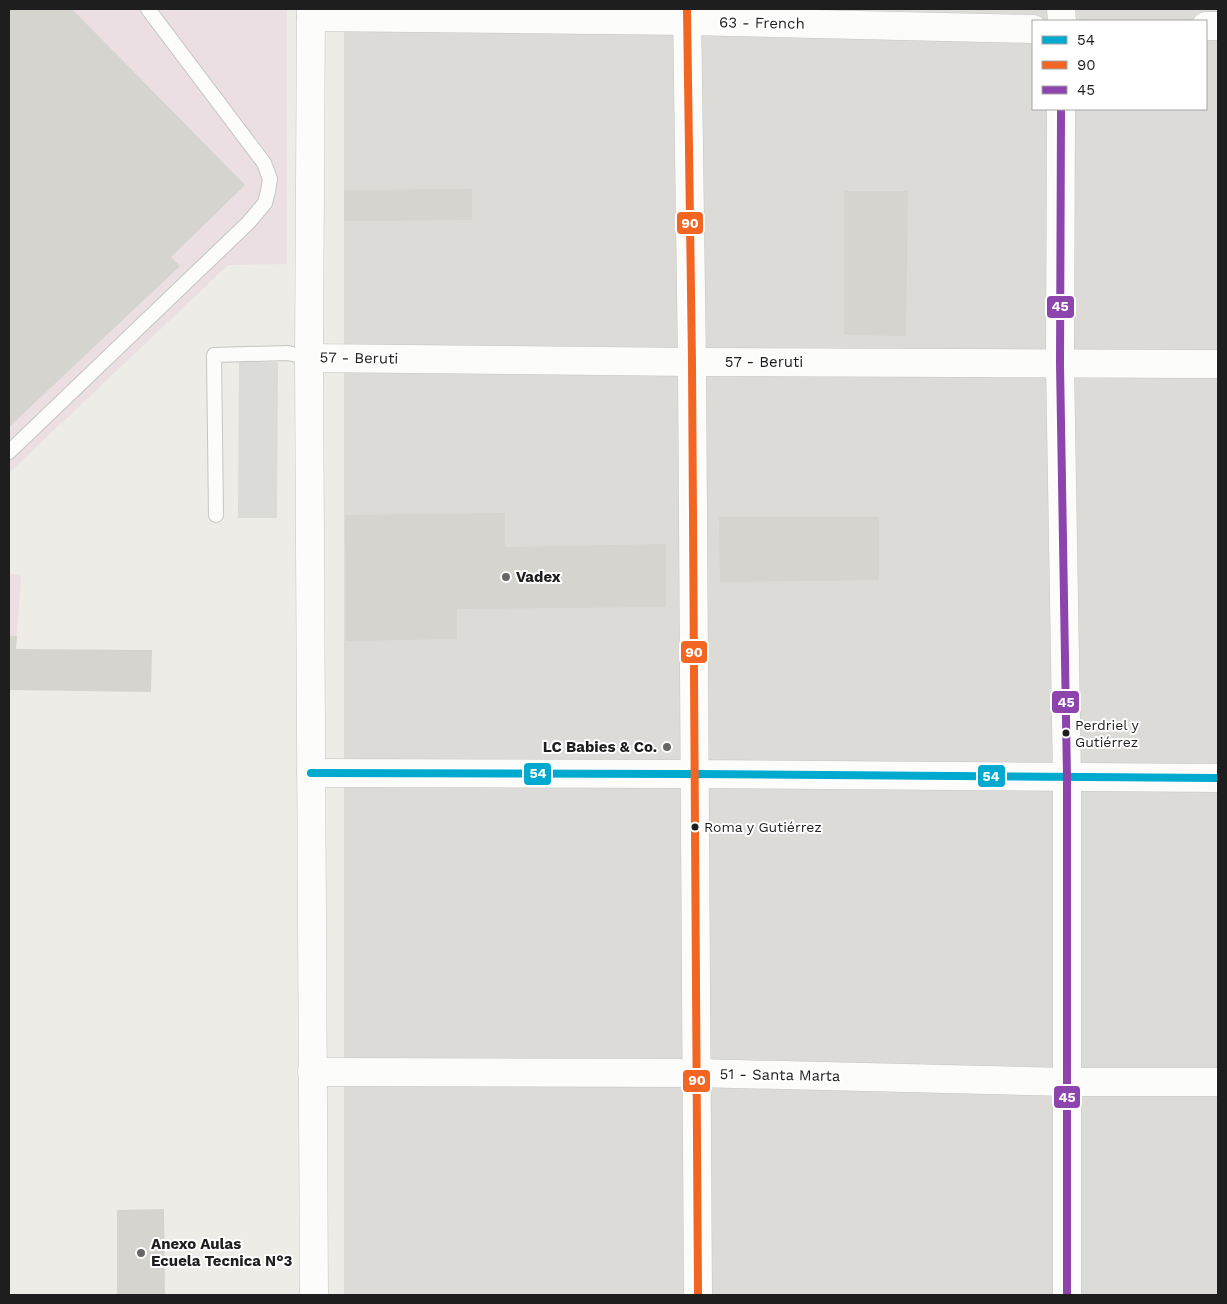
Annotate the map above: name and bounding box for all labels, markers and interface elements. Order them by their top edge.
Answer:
street label: 63 - French [719,13,805,33]
legend [1032,20,1207,110]
text: 54 [1077,31,1095,49]
text: 90 [1077,56,1096,74]
text: 45 [1077,81,1095,99]
line badge: 90 [676,211,704,235]
text: 90 [681,215,699,231]
line badge: 45 [1046,295,1075,319]
text: 45 [1051,298,1069,314]
street label: 57 - Beruti [320,348,398,368]
street label: 57 - Beruti [725,353,803,371]
place label: Vadex [516,568,561,586]
marker: Vadex [500,571,512,583]
line badge: 90 [680,640,708,664]
text: 90 [685,644,703,660]
line badge: 45 [1051,690,1080,714]
text: 45 [1057,694,1075,710]
place label: Perdriel y Gutiérrez [1075,717,1139,750]
marker: Perdriel y Gutiérrez [1061,728,1071,738]
place label: LC Babies & Co. [543,738,657,756]
marker: LC Babies & Co. [661,741,673,753]
line badge: 54 [523,762,552,786]
line badge: 54 [977,764,1006,788]
text: 54 [529,765,547,781]
text: 54 [982,768,1000,784]
place label: Roma y Gutiérrez [704,819,822,835]
marker: Roma y Gutiérrez [690,822,700,832]
street label: 51 - Santa Marta [719,1065,841,1085]
line badge: 90 [682,1069,711,1093]
text: 90 [688,1072,706,1088]
line badge: 45 [1053,1085,1081,1109]
text: 45 [1058,1089,1076,1105]
place label: Anexo Aulas Ecuela Tecnica N°3 [151,1235,293,1270]
marker: Anexo Aulas Ecuela Tecnica N°3 [135,1247,147,1259]

